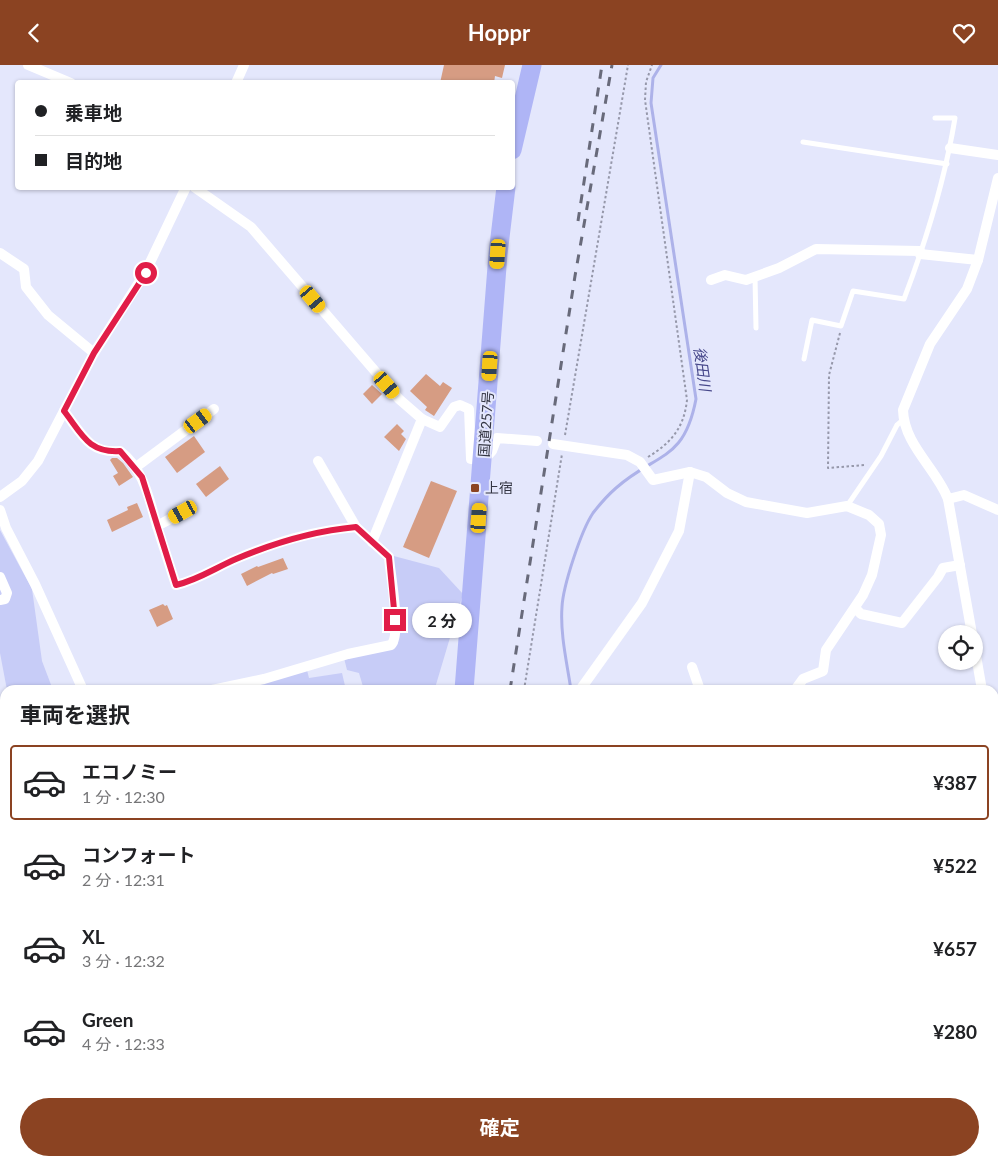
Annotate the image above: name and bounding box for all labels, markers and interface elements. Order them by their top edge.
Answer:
icon: back [20,19,48,47]
text: Hoppr [468,19,530,46]
icon: heart [950,19,978,47]
text: 乗車地 [65,101,122,124]
text: 目的地 [65,149,122,172]
car [489,239,506,269]
route start [135,262,157,284]
car [297,283,328,315]
water label: 後田川 [691,345,715,394]
car [481,351,498,381]
car [371,369,402,401]
street label: 国道257号 [475,390,496,458]
car [181,406,214,436]
place label: 上宿 [485,479,513,496]
marker: 上宿 [469,482,481,494]
car [166,498,199,526]
car [470,503,487,533]
callout: 2 分 [412,603,472,637]
route end [384,609,406,631]
text: 2 分 [427,611,457,630]
map controls [938,625,983,670]
button: locate [938,625,983,670]
text: 車両を選択 [20,701,130,728]
icon: car [22,760,67,805]
text: エコノミー [82,760,177,783]
text: ¥387 [933,771,977,794]
text: 1 分 · 12:30 [82,787,165,806]
icon: car [22,843,67,888]
text: コンフォート [82,843,195,866]
text: ¥522 [933,854,977,877]
text: 2 分 · 12:31 [82,870,165,889]
text: XL [82,925,105,948]
icon: car [22,926,67,971]
text: ¥657 [933,937,977,960]
text: 3 分 · 12:32 [82,951,165,970]
text: Green [82,1008,133,1031]
icon: car [22,1009,67,1054]
text: ¥280 [933,1020,977,1043]
text: 4 分 · 12:33 [82,1034,165,1053]
button: 確定 [20,1098,979,1156]

